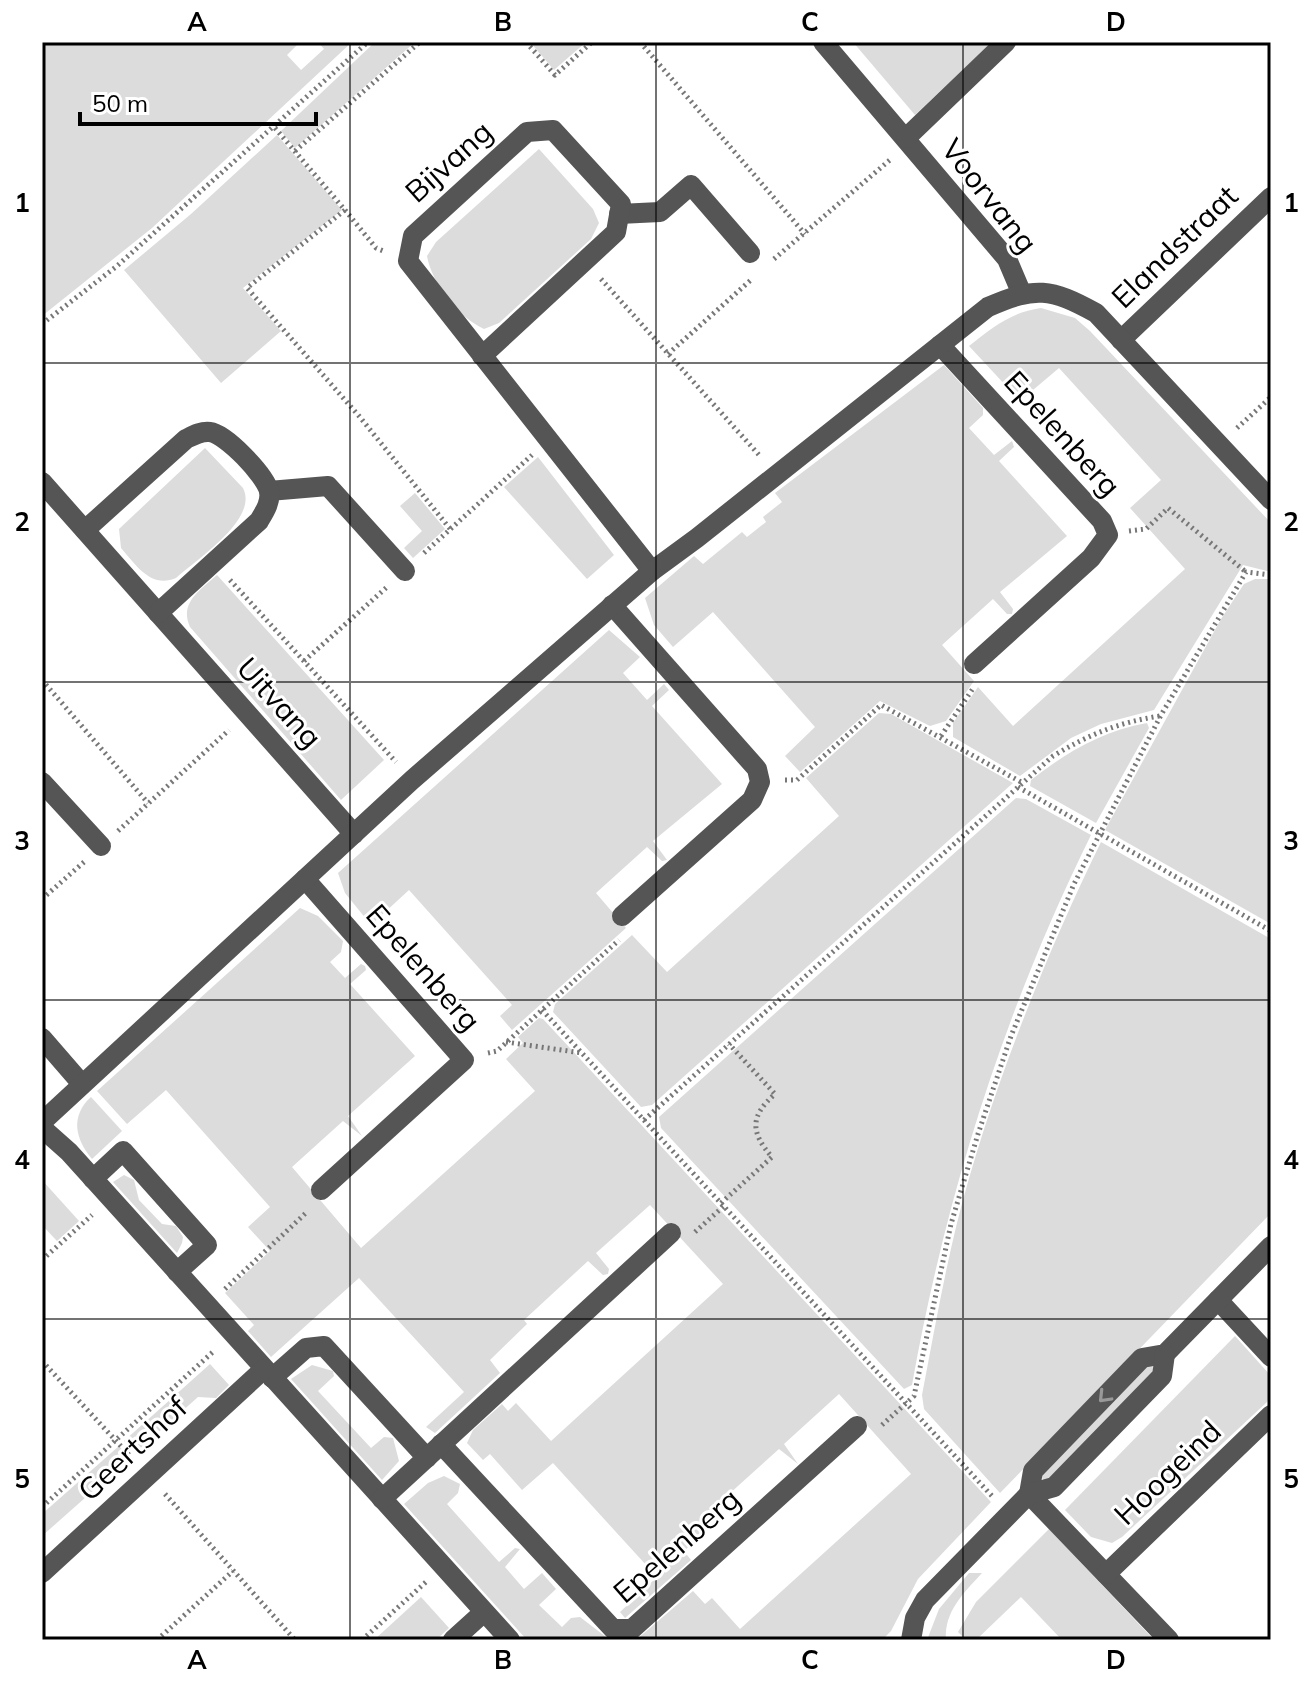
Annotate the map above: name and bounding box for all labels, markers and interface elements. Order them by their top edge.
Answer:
text: A [187,5,207,38]
text: B [494,5,512,38]
text: C [801,5,819,38]
text: D [1106,5,1126,38]
scale bar [80,76,316,126]
text: 50 m [92,88,148,118]
street label: Bijvang [397,112,500,210]
street label: Voorvang [933,131,1046,260]
street label: Elandstraat [1103,177,1245,316]
text: 1 [14,186,30,219]
text: 1 [1283,186,1299,219]
street label: Epelenberg [996,363,1129,504]
text: 2 [14,505,30,538]
text: 2 [1283,505,1299,538]
street label: Uitvang [229,649,330,756]
text: 3 [14,824,30,857]
text: 3 [1283,824,1299,857]
street label: Epelenberg [358,896,489,1039]
text: 4 [14,1143,30,1176]
text: 4 [1283,1143,1299,1176]
street label: Geertshof [70,1387,196,1509]
one-way arrow [1099,1388,1113,1402]
street label: Hoogeind [1106,1412,1229,1533]
text: 5 [14,1462,30,1495]
text: 5 [1283,1462,1299,1495]
street label: Epelenberg [605,1480,748,1611]
text: A [187,1643,207,1676]
text: B [494,1643,512,1676]
text: C [801,1643,819,1676]
text: D [1106,1643,1126,1676]

